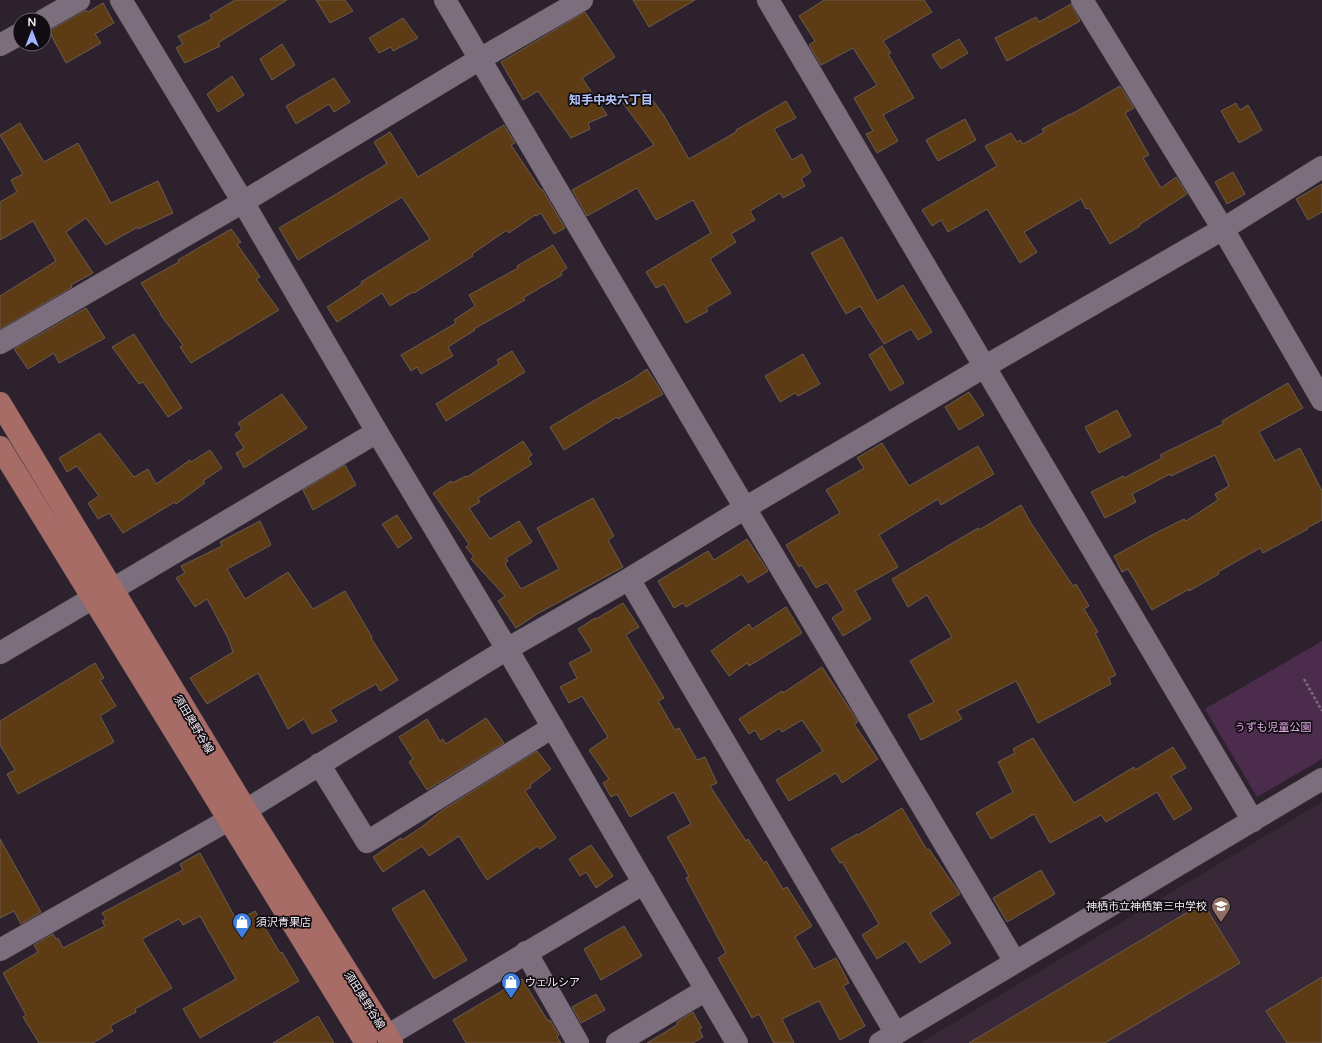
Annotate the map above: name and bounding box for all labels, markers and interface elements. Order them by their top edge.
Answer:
north arrow [12,12,52,52]
text: N [28,16,36,29]
district label: 知手中央六丁目 [569,93,653,107]
street label: 須田奥野谷線 [171,693,216,756]
park label: うずも児童公園 [1235,721,1312,734]
school or university icon: 神栖市立神栖第三中学校 [1210,895,1232,923]
place label: 神栖市立神栖第三中学校 [1086,900,1207,913]
shop icon: 須沢青果店 [231,911,253,939]
place label: 須沢青果店 [256,916,311,929]
street label: 須田奥野谷線 [342,969,388,1032]
shop icon: ウェルシア [500,971,522,999]
place label: ウェルシア [525,976,580,989]

